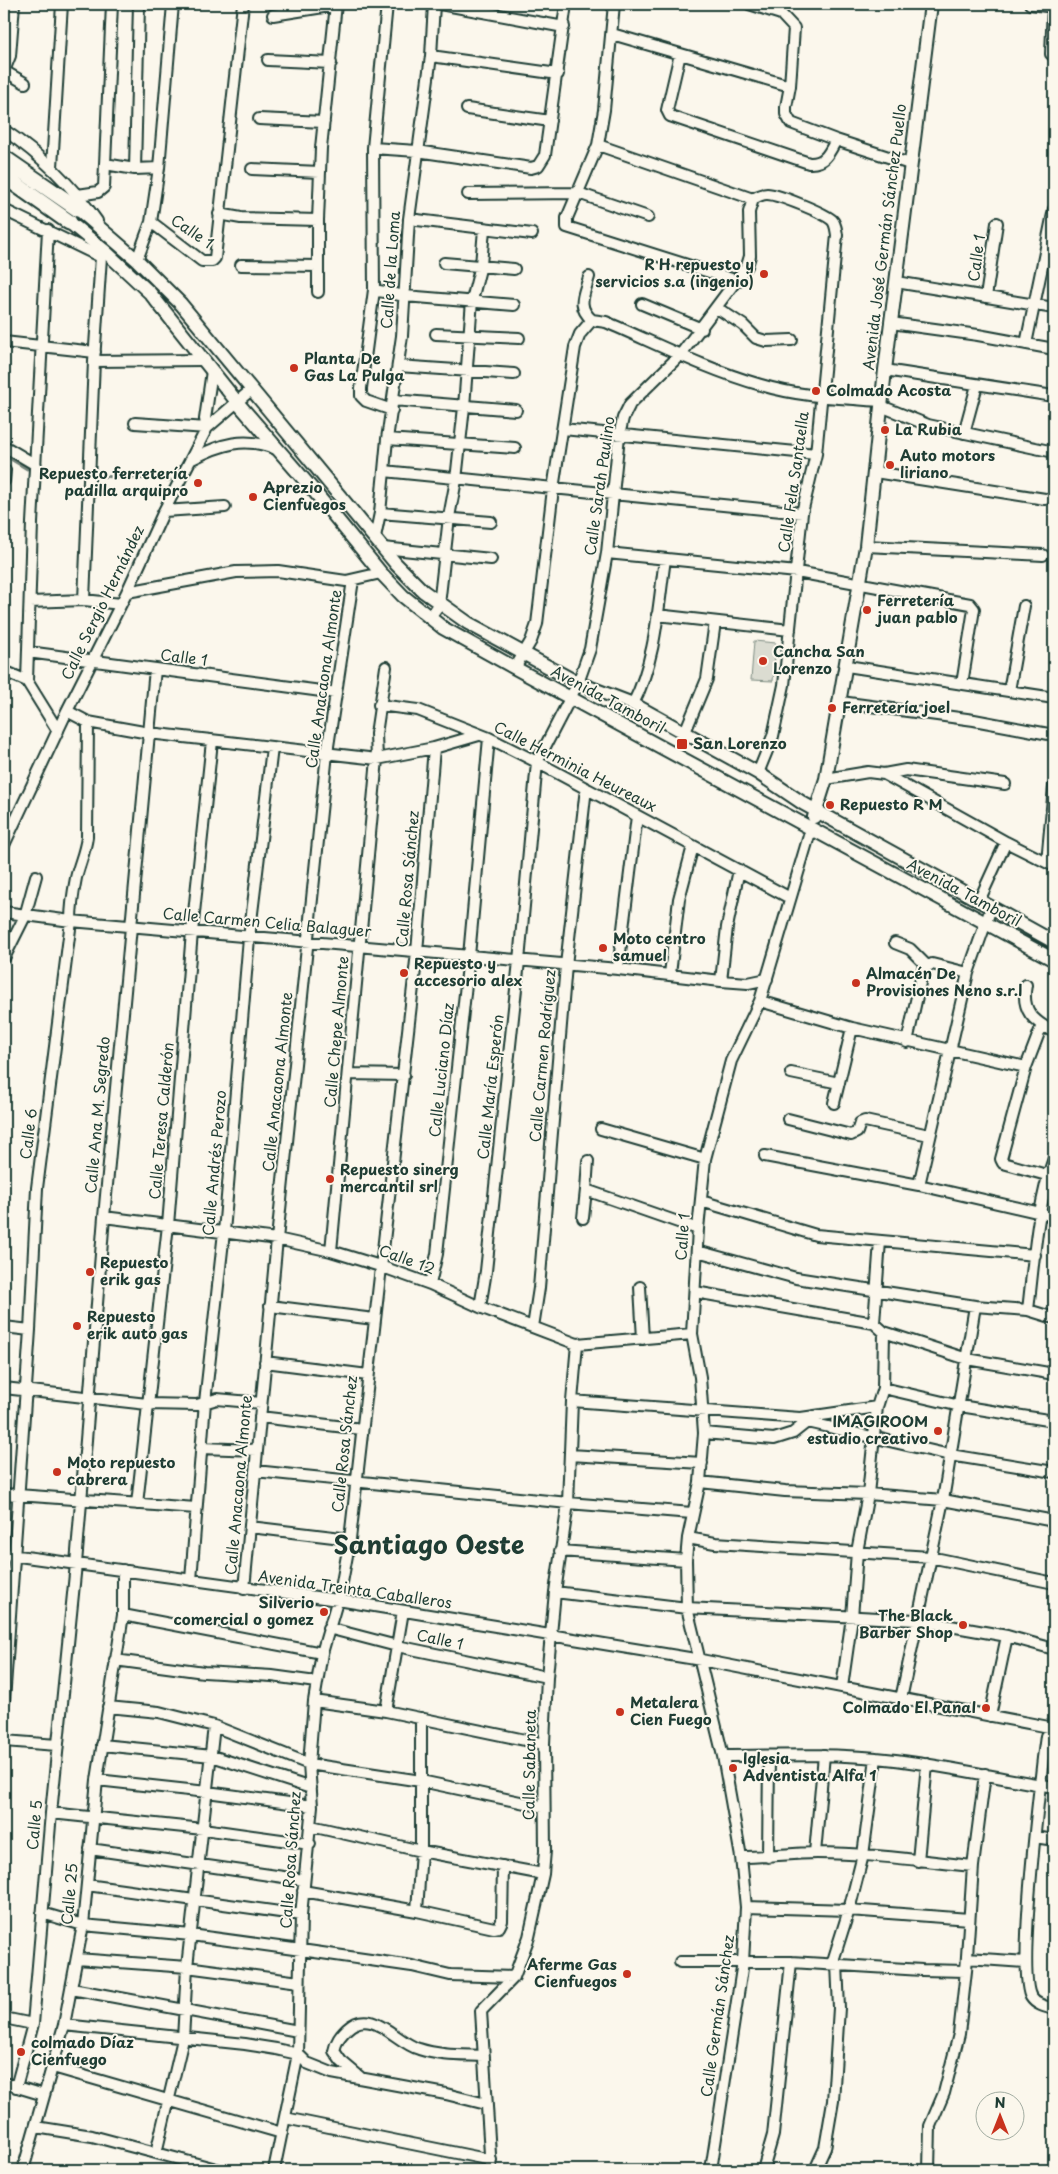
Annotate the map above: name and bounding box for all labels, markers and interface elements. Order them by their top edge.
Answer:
street label: Avenida José Germán Sánchez Puello [856,102,911,371]
street label: Calle 1 [167,208,219,254]
street label: Calle de la Loma [374,210,405,330]
street label: Calle 1 [961,233,990,283]
place label: R H repuesto y servicios s.a (ingenio) [596,252,754,292]
marker: R H repuesto y servicios s.a (ingenio) [758,268,770,280]
place label: Planta De Gas La Pulga [304,346,405,386]
marker: Planta De Gas La Pulga [288,362,300,374]
place label: Colmado Acosta [826,378,951,401]
marker: Colmado Acosta [810,385,822,397]
street label: Calle Fela Santaella [771,409,814,554]
street label: Calle Sarah Paulino [577,415,620,557]
place label: La Rubia [895,417,963,440]
marker: La Rubia [879,424,891,436]
place label: Auto motors liriano [900,443,995,483]
marker: Auto motors liriano [884,459,896,471]
place label: Repuesto ferretería padilla arquipro [39,461,189,501]
place label: Aprezio Cienfuegos [263,475,346,515]
marker: Repuesto ferretería padilla arquipro [192,477,204,489]
marker: Aprezio Cienfuegos [247,491,259,503]
street label: Calle Sergio Hernández [54,521,149,683]
street label: Calle Anacaona Almonte [299,588,346,770]
place label: Ferretería juan pablo [875,588,958,628]
marker: Ferretería juan pablo [861,604,873,616]
place label: Cancha San Lorenzo [773,639,865,679]
street label: Calle 1 [159,642,209,671]
marker: Cancha San Lorenzo [757,655,769,667]
street label: Avenida Tamboril [547,659,670,739]
place label: Ferretería joel [842,695,950,718]
marker: Ferretería joel [826,702,838,714]
street label: Calle Herminia Heureaux [490,715,661,817]
place label: San Lorenzo [693,731,787,754]
marker: San Lorenzo [675,737,689,751]
place label: Repuesto R M [840,792,943,815]
marker: Repuesto R M [824,799,836,811]
street label: Calle Rosa Sánchez [389,809,424,948]
street label: Avenida Tamboril [903,852,1026,932]
street label: Calle Carmen Celia Balaguer [162,901,373,942]
place label: Moto centro samuel [613,926,706,966]
marker: Moto centro samuel [597,942,609,954]
place label: Repuesto y accesorio alex [414,951,523,991]
street label: Calle Chepe Almonte [317,955,354,1109]
place label: Almacén De Provisiones Neno s.r.l [866,961,1022,1001]
marker: Repuesto y accesorio alex [398,967,410,979]
street label: Calle Carmen Rodríguez [522,969,561,1143]
marker: Almacén De Provisiones Neno s.r.l [850,977,862,989]
street label: Calle Anacaona Almonte [256,991,297,1173]
street label: Calle Luciano Díaz [422,1001,459,1138]
street label: Calle María Esperón [470,1013,509,1161]
street label: Calle Ana M. Segredo [78,1035,115,1194]
street label: Calle Teresa Calderón [142,1041,179,1201]
street label: Calle Andrés Perozo [196,1089,231,1237]
street label: Calle 6 [13,1107,42,1161]
place label: Repuesto sinerg mercantil srl [340,1157,459,1197]
marker: Repuesto sinerg mercantil srl [324,1173,336,1185]
street label: Calle 1 [668,1212,695,1261]
street label: Calle 12 [376,1238,439,1279]
place label: Repuesto erik gas [100,1250,168,1290]
marker: Repuesto erik gas [84,1266,96,1278]
place label: Repuesto erik auto gas [87,1304,188,1344]
marker: Repuesto erik auto gas [71,1320,83,1332]
street label: Calle Rosa Sánchez [325,1374,362,1513]
street label: Calle Anacaona Almonte [218,1394,257,1576]
place label: IMAGIROOM estudio creativo [807,1409,928,1449]
marker: IMAGIROOM estudio creativo [932,1425,944,1437]
place label: Moto repuesto cabrera [67,1450,175,1490]
marker: Moto repuesto cabrera [51,1466,63,1478]
district label: Santiago Oeste [333,1525,525,1563]
street label: Avenida Treinta Caballeros [257,1564,454,1614]
place label: Silverio comercial o gomez [174,1590,314,1630]
place label: The Black Barber Shop [859,1603,953,1643]
marker: Silverio comercial o gomez [318,1606,330,1618]
marker: The Black Barber Shop [957,1619,969,1631]
street label: Calle 1 [415,1622,466,1655]
place label: Metalera Cien Fuego [630,1690,712,1730]
place label: Colmado El Panal [843,1695,976,1718]
marker: Colmado El Panal [980,1702,992,1714]
marker: Metalera Cien Fuego [614,1706,626,1718]
street label: Calle Sabaneta [516,1709,541,1821]
place label: Iglesia Adventista Alfa 1 [743,1746,876,1786]
marker: Iglesia Adventista Alfa 1 [727,1762,739,1774]
street label: Calle Rosa Sánchez [273,1791,306,1929]
street label: Calle 5 [20,1799,47,1851]
street label: Calle 25 [54,1862,83,1926]
street label: Calle Germán Sánchez [694,1933,739,2098]
place label: Aferme Gas Cienfuegos [526,1952,617,1992]
marker: Aferme Gas Cienfuegos [621,1968,633,1980]
place label: colmado Díaz Cienfuego [31,2030,134,2070]
marker: colmado Díaz Cienfuego [15,2046,27,2058]
north arrow [976,2092,1026,2142]
text: N [994,2092,1006,2113]

